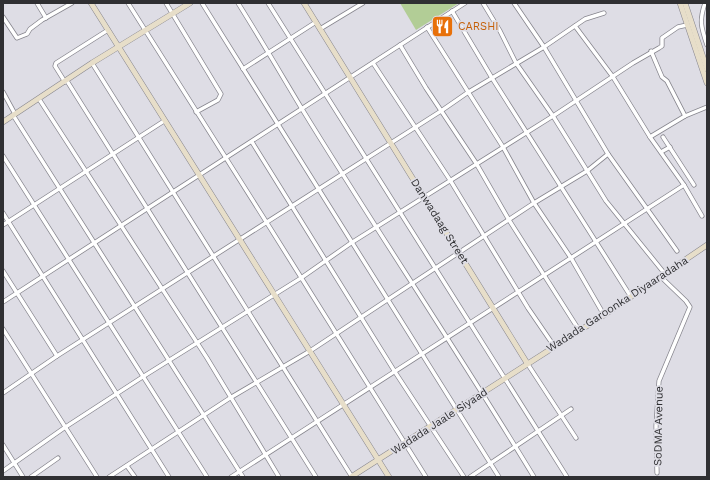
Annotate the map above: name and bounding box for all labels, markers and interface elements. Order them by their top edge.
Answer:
restaurant icon: CARSHI [430,13,456,39]
place label: CARSHI [458,20,499,33]
street label: Danwadaag Street [408,176,471,267]
street label: Wadada Garoonka Diyaaradaha [544,254,690,355]
street label: Wadada Jaale Siyaad [389,385,490,458]
street label: SoDMA Avenue [651,386,666,466]

